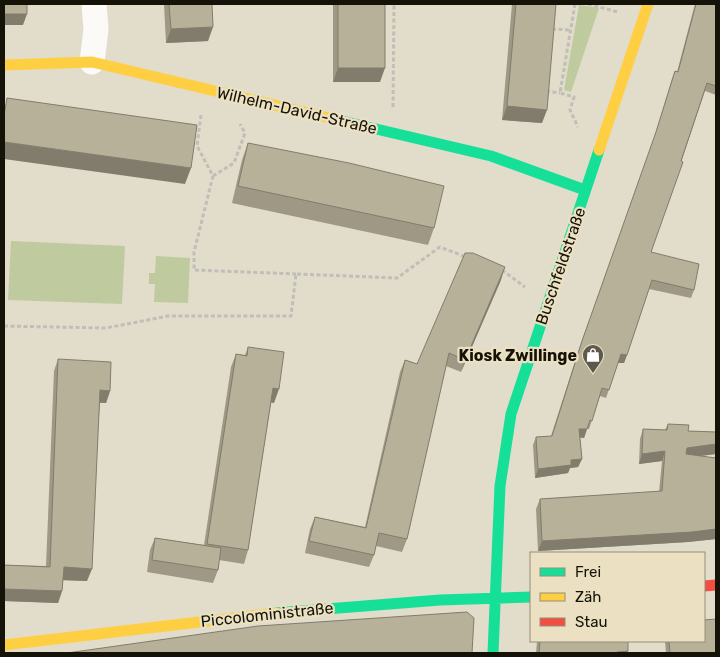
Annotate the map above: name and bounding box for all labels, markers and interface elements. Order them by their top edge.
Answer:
street label: Wilhelm-David-Straße [215,83,379,138]
street label: Buschfeldstraße [531,205,589,327]
shop icon: Kiosk Zwillinge [581,343,605,374]
place label: Kiosk Zwillinge [459,346,577,365]
legend [530,552,705,642]
text: Frei [575,563,601,581]
text: Zäh [575,588,601,606]
street label: Piccoloministraße [200,598,334,631]
text: Stau [575,613,608,631]

